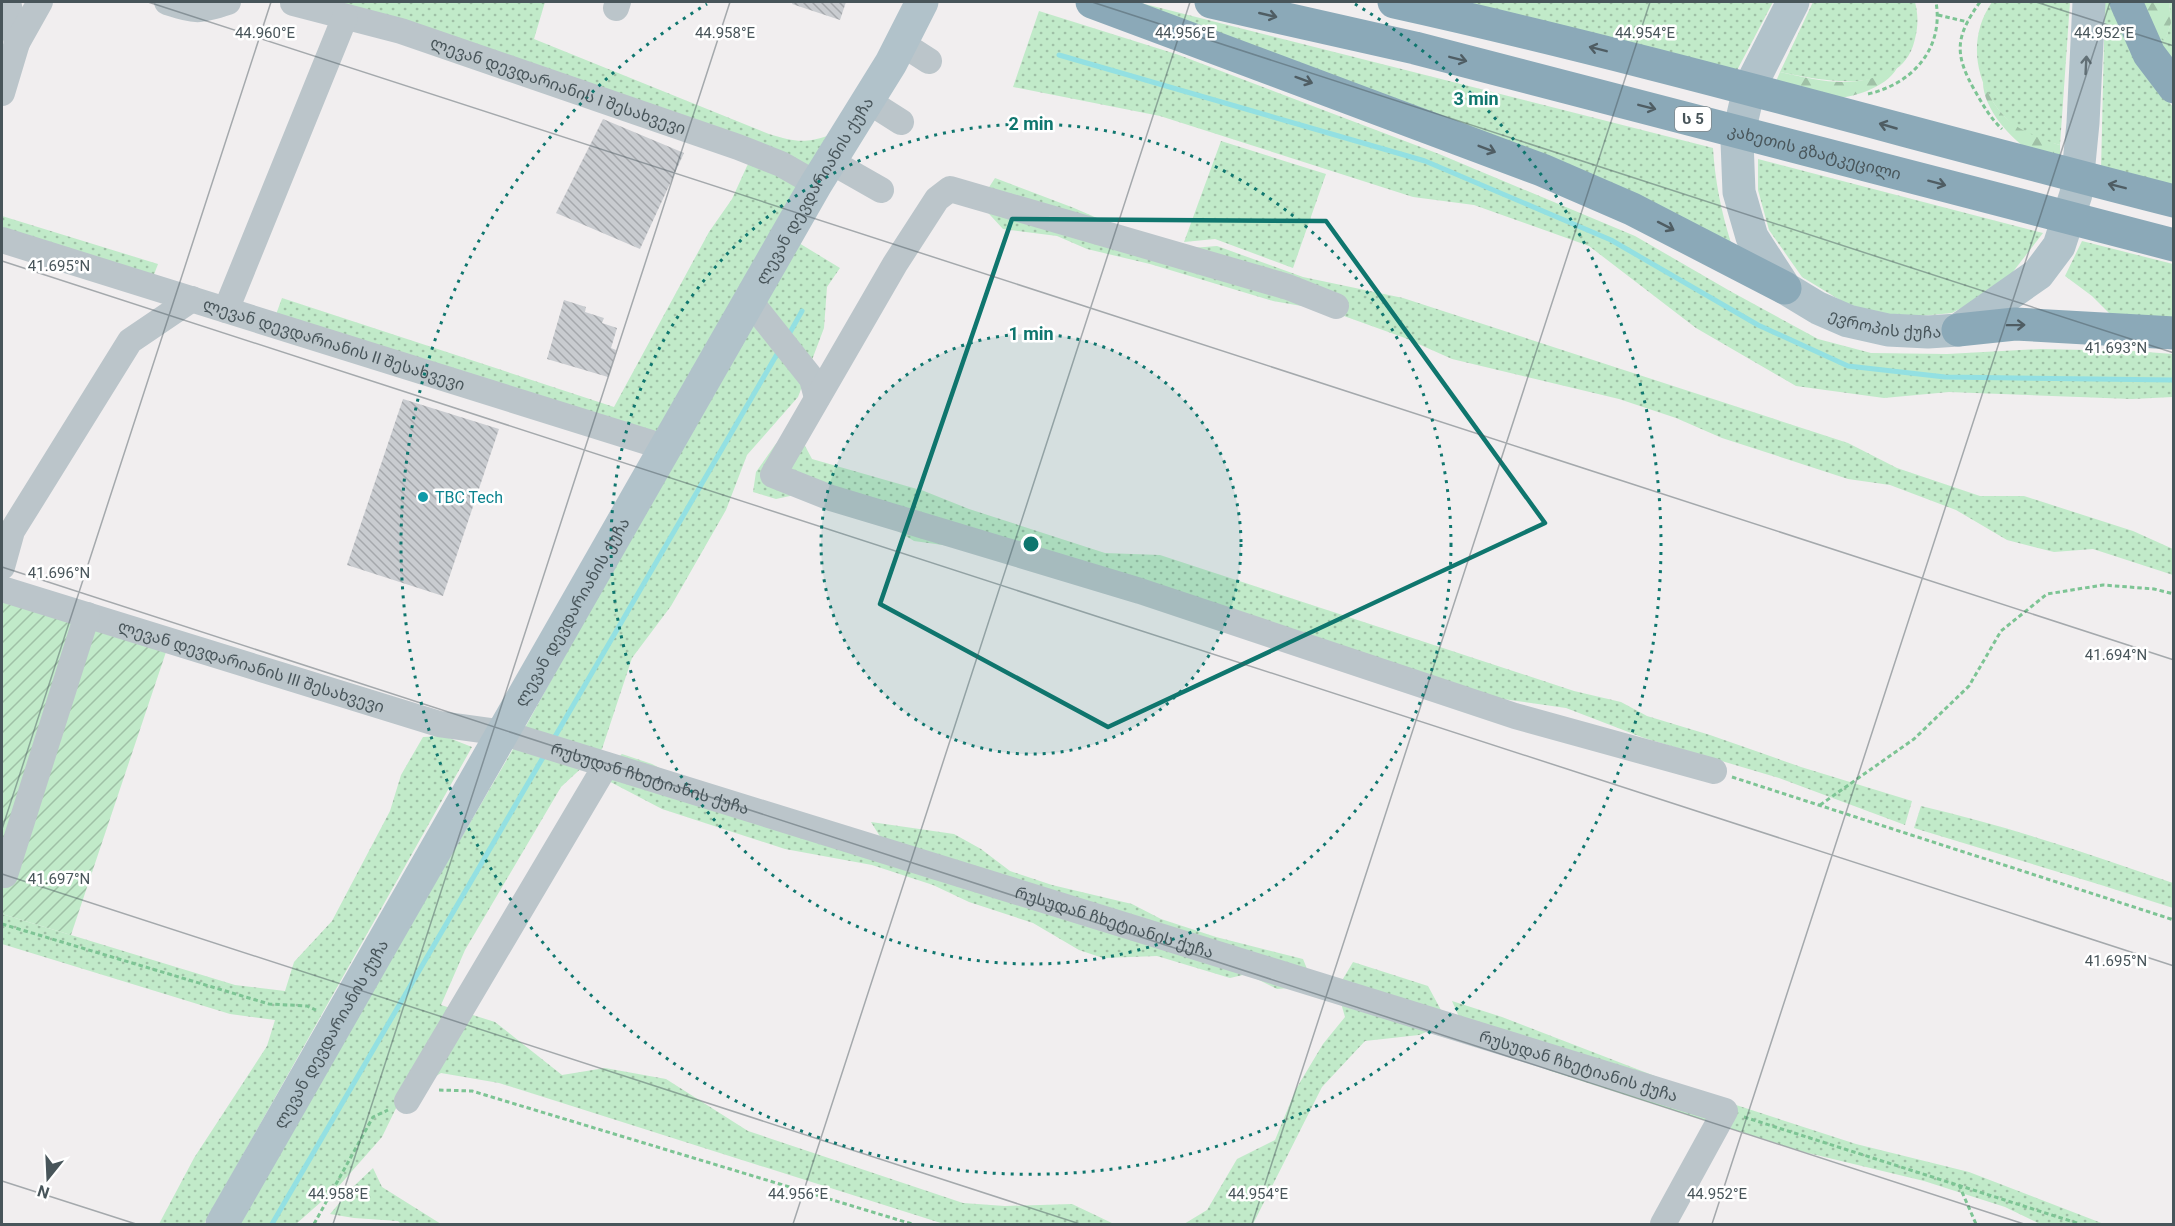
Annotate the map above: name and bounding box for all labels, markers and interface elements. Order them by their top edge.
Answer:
one-way arrow [1258,9,1277,21]
text: 44.960°E [235,24,296,42]
text: 44.958°E [695,24,756,42]
text: 44.956°E [1155,24,1216,42]
text: 44.954°E [1615,24,1676,42]
text: 44.952°E [2074,24,2135,42]
street label: ლევან დევდარიანის I შესახვევი [428,33,688,138]
one-way arrow [1588,43,1607,55]
one-way arrow [1448,54,1467,65]
one-way arrow [2080,55,2091,75]
one-way arrow [1294,76,1313,87]
text: 3 min [1453,88,1499,109]
street label: ლევან დევდარიანის ქუჩა [752,94,877,288]
one-way arrow [1637,102,1656,113]
road number: ს 5 [1675,107,1711,131]
text: 2 min [1008,113,1054,134]
one-way arrow [1879,120,1898,131]
street label: კახეთის გზატკეცილი [1726,121,1903,184]
one-way arrow [1477,144,1495,155]
one-way arrow [1927,178,1946,189]
one-way arrow [2108,180,2127,192]
one-way arrow [1656,220,1674,232]
text: 41.695°N [28,257,90,275]
street label: ლევან დევდარიანის II შესახვევი [200,295,467,394]
street label: ევროპის ქუჩა [1826,305,1942,342]
one-way arrow [2006,319,2026,331]
text: 1 min [1008,323,1054,344]
text: 41.693°N [2085,339,2147,357]
place label: TBC Tech [435,488,503,507]
marker: TBC Tech [416,490,430,504]
street label: ლევან დევდარიანის ქუჩა [511,514,633,710]
centre of rings [1021,534,1041,554]
text: 41.696°N [28,564,90,582]
street label: ლევან დევდარიანის III შესახვევი [115,616,387,717]
text: 41.694°N [2085,646,2147,664]
street label: რუსუდან ჩხეტიანის ქუჩა [549,739,751,818]
text: 41.697°N [28,870,90,888]
street label: რუსუდან ჩხეტიანის ქუჩა [1013,883,1216,962]
street label: ლევან დევდარიანის ქუჩა [270,936,392,1132]
text: 41.695°N [2085,952,2147,970]
street label: რუსუდან ჩხეტიანის ქუჩა [1477,1027,1680,1106]
north arrow [18,1148,78,1208]
text: N [35,1181,52,1203]
text: 44.958°E [308,1185,369,1203]
text: 44.956°E [768,1185,829,1203]
text: 44.954°E [1228,1185,1289,1203]
text: 44.952°E [1687,1185,1748,1203]

